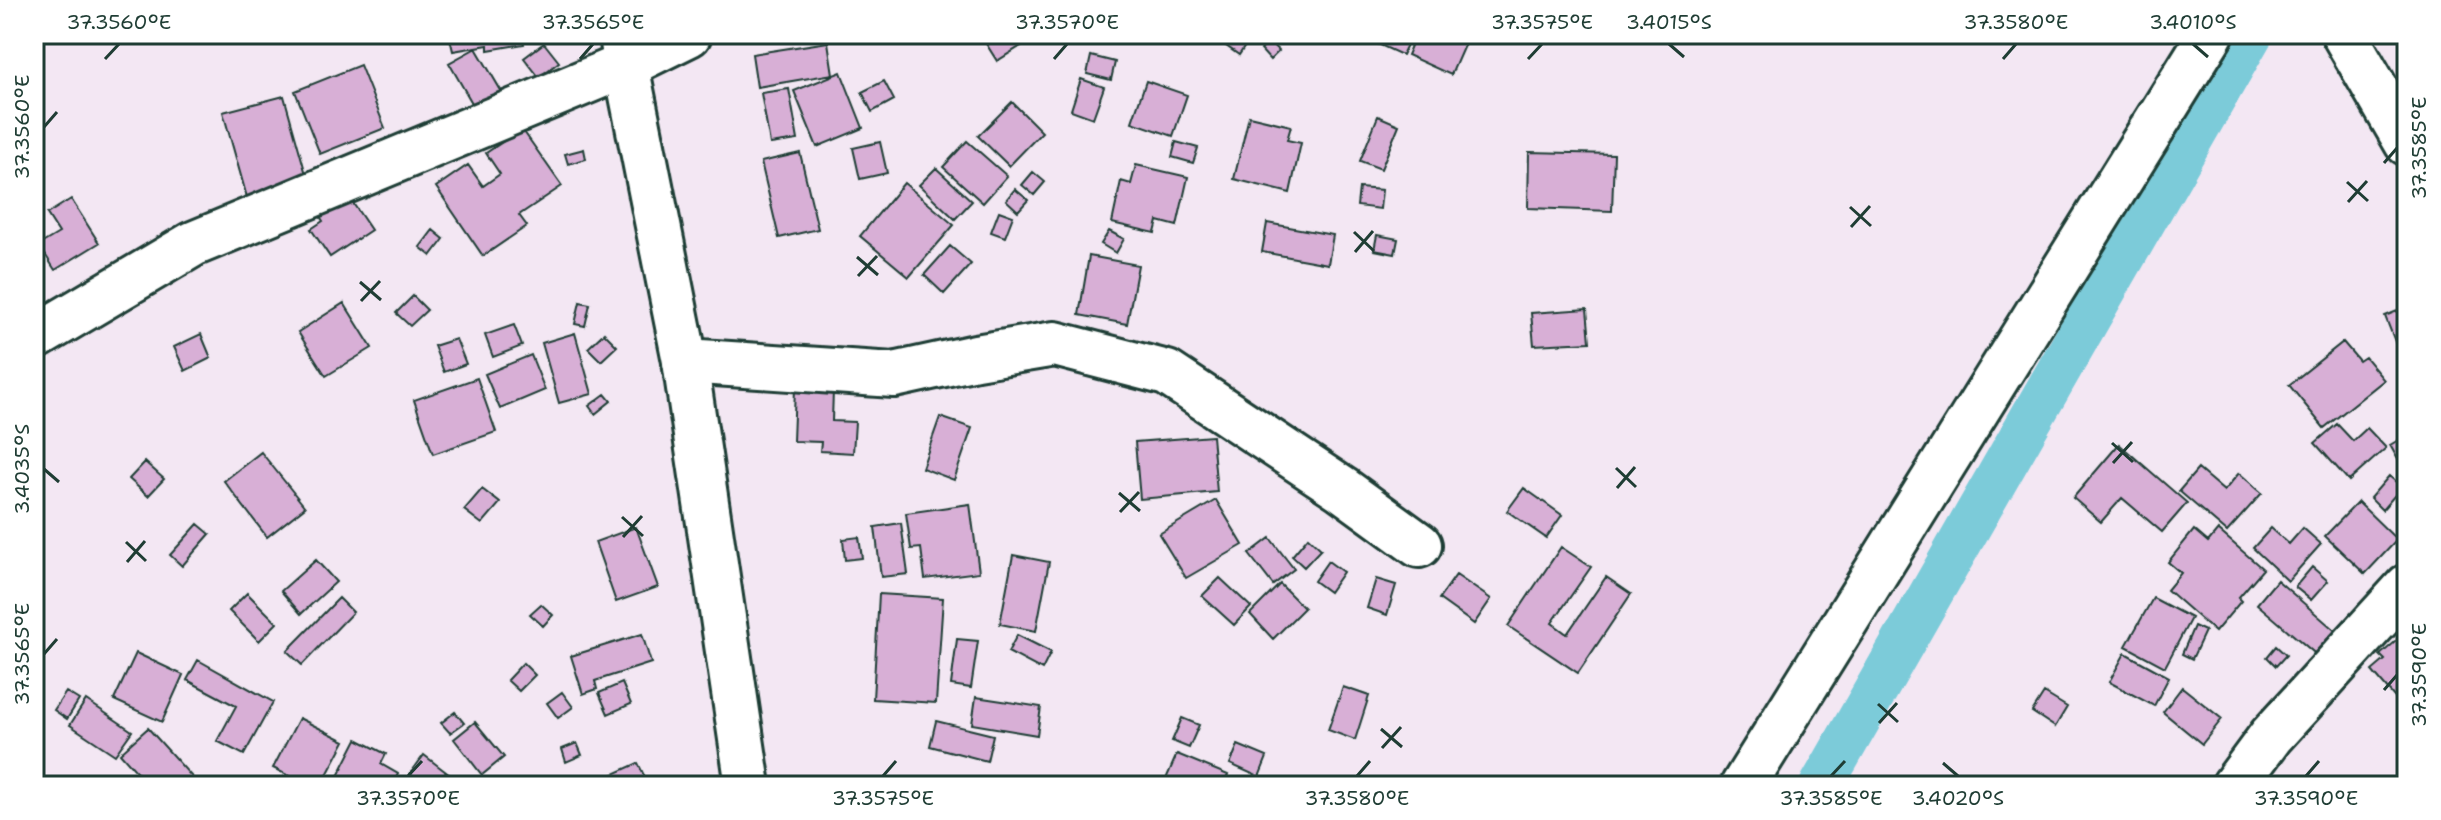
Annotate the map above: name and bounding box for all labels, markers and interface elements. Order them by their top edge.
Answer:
text: 37.3560°E [67,9,171,35]
text: 37.3565°E [542,9,644,35]
text: 37.3570°E [1015,9,1119,35]
text: 37.3575°E [1491,9,1593,35]
text: 3.4015°S [1626,9,1712,35]
text: 37.3580°E [1964,9,2068,35]
text: 3.4010°S [2149,9,2237,35]
text: 37.3560°E [9,75,35,179]
text: 37.3585°E [2406,97,2432,199]
text: 3.4035°S [9,424,35,514]
text: 37.3565°E [9,603,35,705]
text: 37.3590°E [2406,623,2432,727]
text: 37.3570°E [356,785,460,811]
text: 37.3575°E [832,785,934,811]
text: 37.3580°E [1305,785,1409,811]
text: 37.3585°E [1780,785,1882,811]
text: 3.4020°S [1912,785,2004,811]
text: 37.3590°E [2254,785,2358,811]

